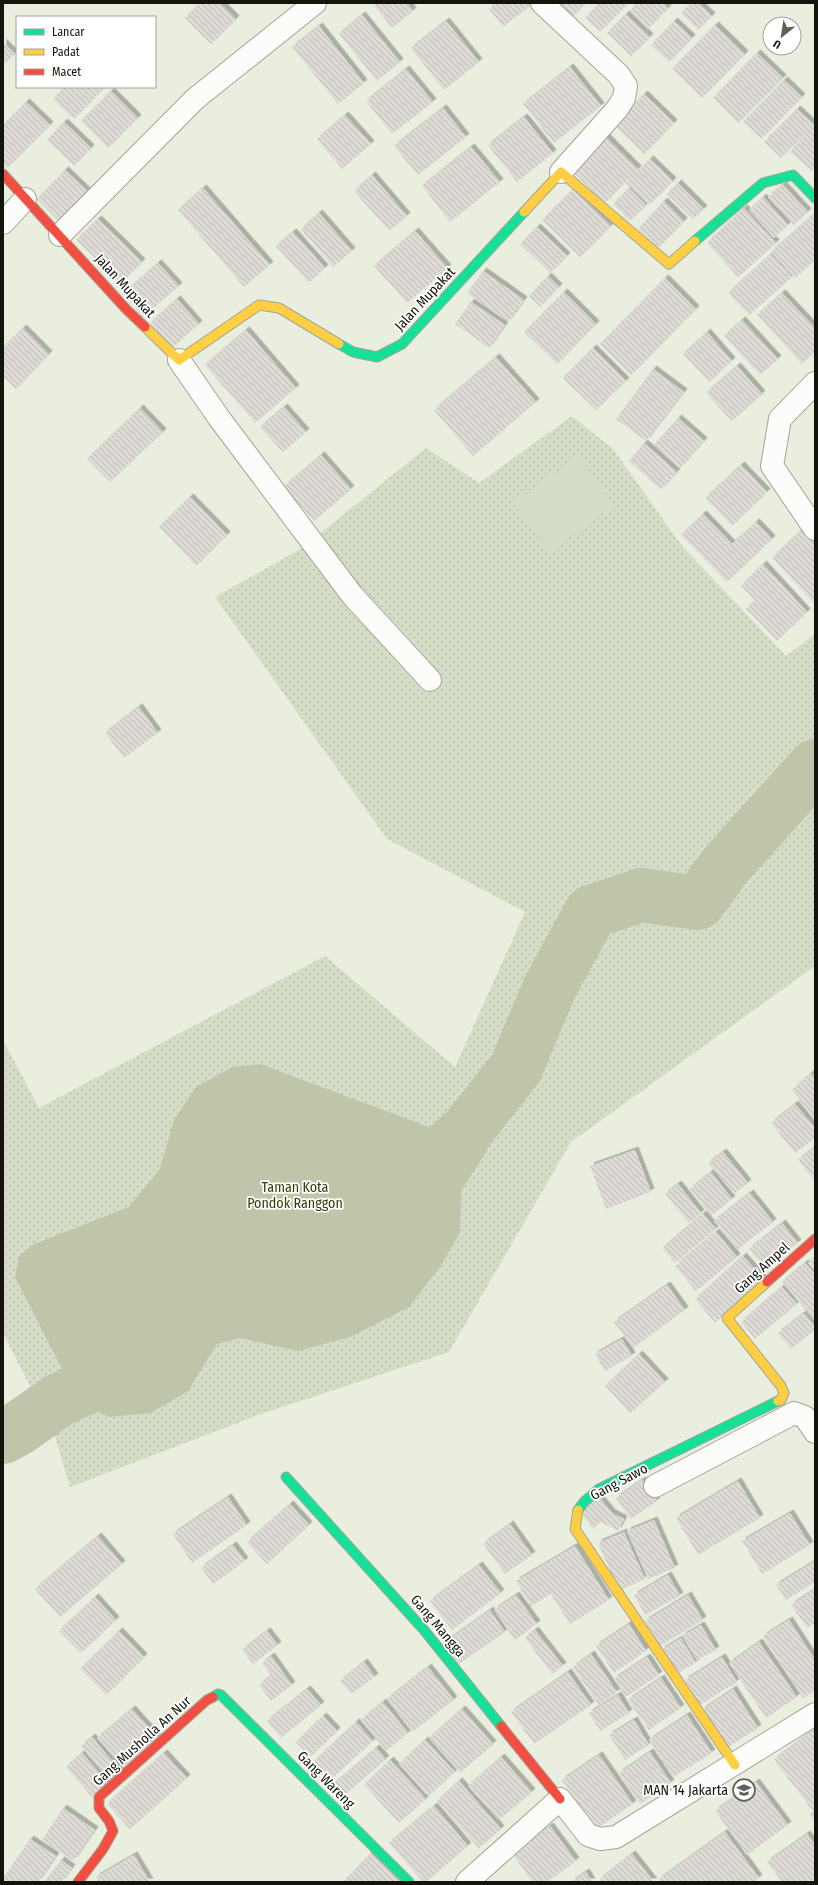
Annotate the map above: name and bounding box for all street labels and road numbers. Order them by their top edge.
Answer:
street label: Jalan Mupakat [91,251,159,322]
street label: Jalan Mupakat [391,263,459,334]
street label: Gang Ampel [731,1239,793,1297]
street label: Gang Sawo [587,1460,651,1504]
street label: Gang Mangga [407,1591,469,1661]
street label: Gang Musholla An Nur [89,1692,195,1790]
street label: Gang Wareng [294,1748,359,1813]

